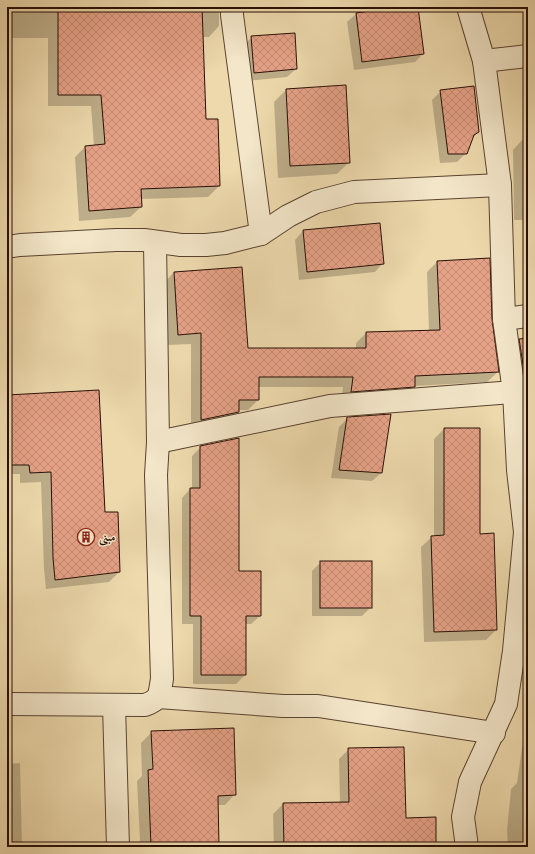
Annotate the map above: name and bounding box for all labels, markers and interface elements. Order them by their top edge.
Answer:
building icon: مبنى [76,527,96,547]
place label: مبنى [99,530,116,546]

